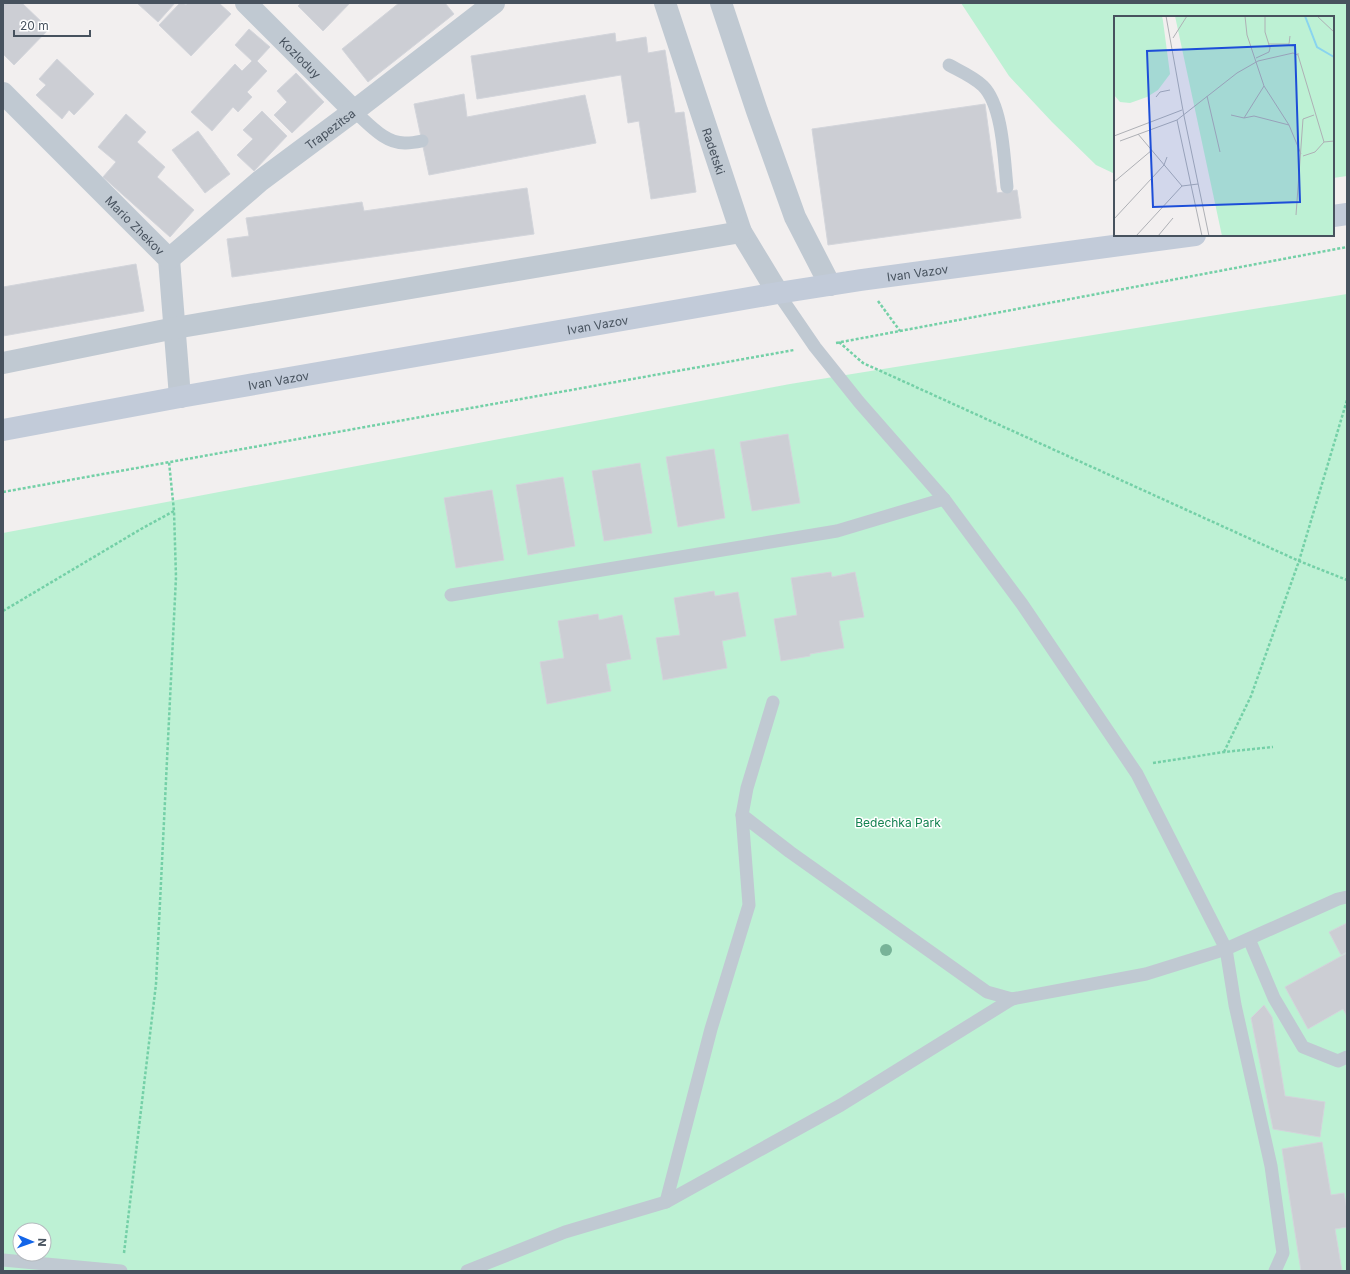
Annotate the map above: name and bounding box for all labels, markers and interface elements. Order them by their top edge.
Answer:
scale bar [14,12,90,38]
inset map [1114,16,1334,236]
text: 20 m [20,18,49,33]
street label: Kozloduy [277,34,325,82]
street label: Trapezitsa [302,105,358,153]
street label: Radetski [699,126,729,176]
street label: Mario Zhekov [103,193,168,258]
street label: Ivan Vazov [886,261,949,284]
street label: Ivan Vazov [566,312,630,337]
street label: Ivan Vazov [247,367,310,393]
park label: Bedechka Park [855,815,941,830]
north arrow [12,1222,52,1262]
text: N [35,1238,49,1247]

